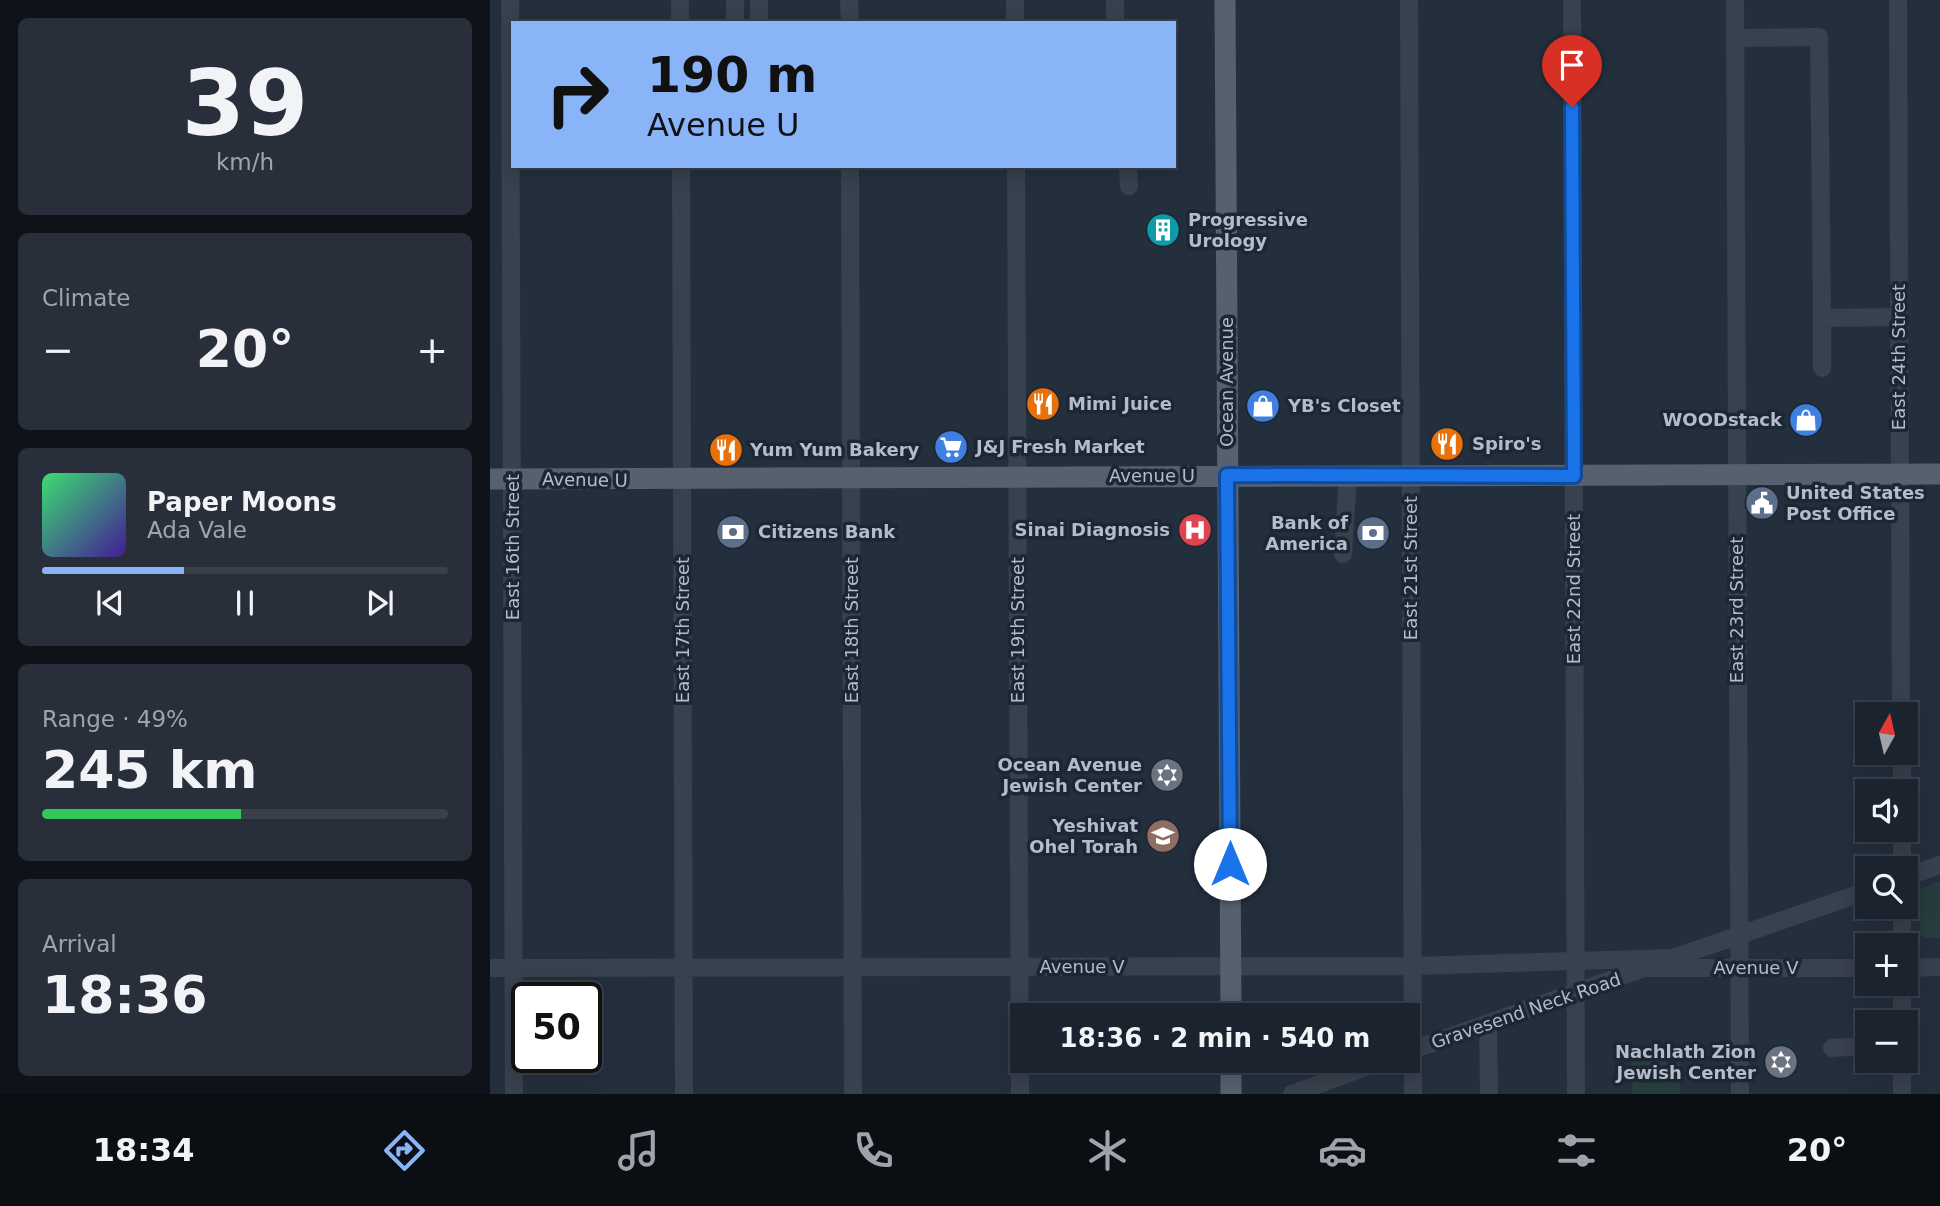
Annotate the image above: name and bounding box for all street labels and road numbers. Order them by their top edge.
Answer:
street label: East 24th Street [1888,284,1909,430]
street label: Ocean Avenue [1216,317,1237,447]
street label: Avenue U [1109,465,1195,486]
street label: Avenue U [542,468,628,491]
street label: East 16th Street [502,474,523,620]
street label: East 21st Street [1400,496,1421,640]
street label: East 22nd Street [1563,514,1584,664]
street label: East 23rd Street [1726,537,1747,683]
street label: East 17th Street [672,557,693,703]
street label: East 18th Street [841,557,862,703]
street label: East 19th Street [1007,557,1028,703]
street label: Avenue V [1040,956,1125,977]
street label: Avenue V [1714,957,1799,978]
street label: Gravesend Neck Road [1428,968,1623,1053]

